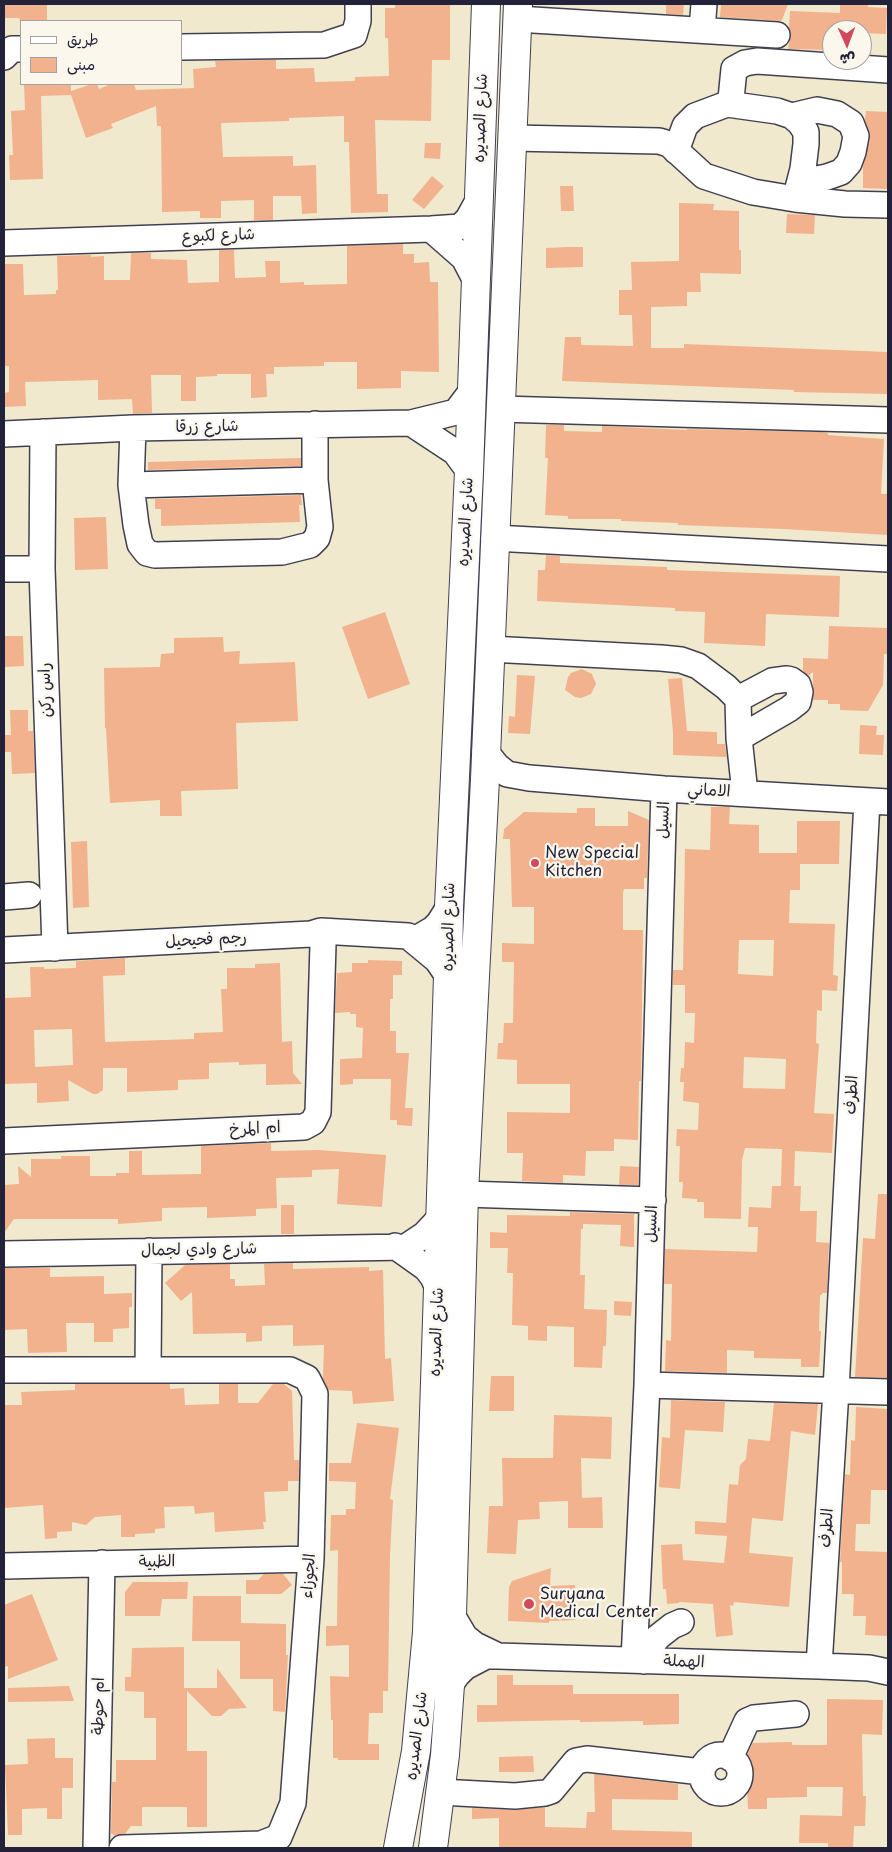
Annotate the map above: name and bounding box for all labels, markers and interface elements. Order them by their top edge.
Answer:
legend [20,20,182,85]
north arrow [822,20,872,70]
text: طريق [67,27,99,50]
text: ش [839,49,856,70]
text: مبنى [67,52,95,75]
street label: شارع الصديره [470,73,492,163]
street label: شارع لكبوع [181,225,255,247]
street label: شارع زرقا [175,417,239,437]
street label: شارع الصديره [454,477,478,567]
street label: راس ركن [35,662,57,718]
street label: الاماني [687,780,731,802]
street label: السيل [654,801,674,839]
place label: New Special Kitchen [545,844,639,882]
marker: New Special Kitchen [529,857,541,869]
street label: شارع الصديره [439,882,459,972]
street label: رجم فحيحيل [165,928,247,952]
street label: الطرف [841,1075,863,1115]
street label: ام المرخ [229,1118,281,1140]
street label: السيل [642,1205,662,1243]
street label: شارع وادي لجمال [141,1239,257,1261]
street label: شارع الصديره [426,1287,448,1377]
street label: الطرف [816,1508,838,1548]
street label: الظبية [138,1552,176,1572]
street label: الجوزاء [298,1553,320,1599]
place label: Suryana Medical Center [540,1585,658,1623]
marker: Suryana Medical Center [522,1597,536,1611]
street label: الهملة [663,1652,705,1672]
street label: ام حوطة [89,1677,109,1735]
street label: شارع الصديره [402,1691,432,1781]

